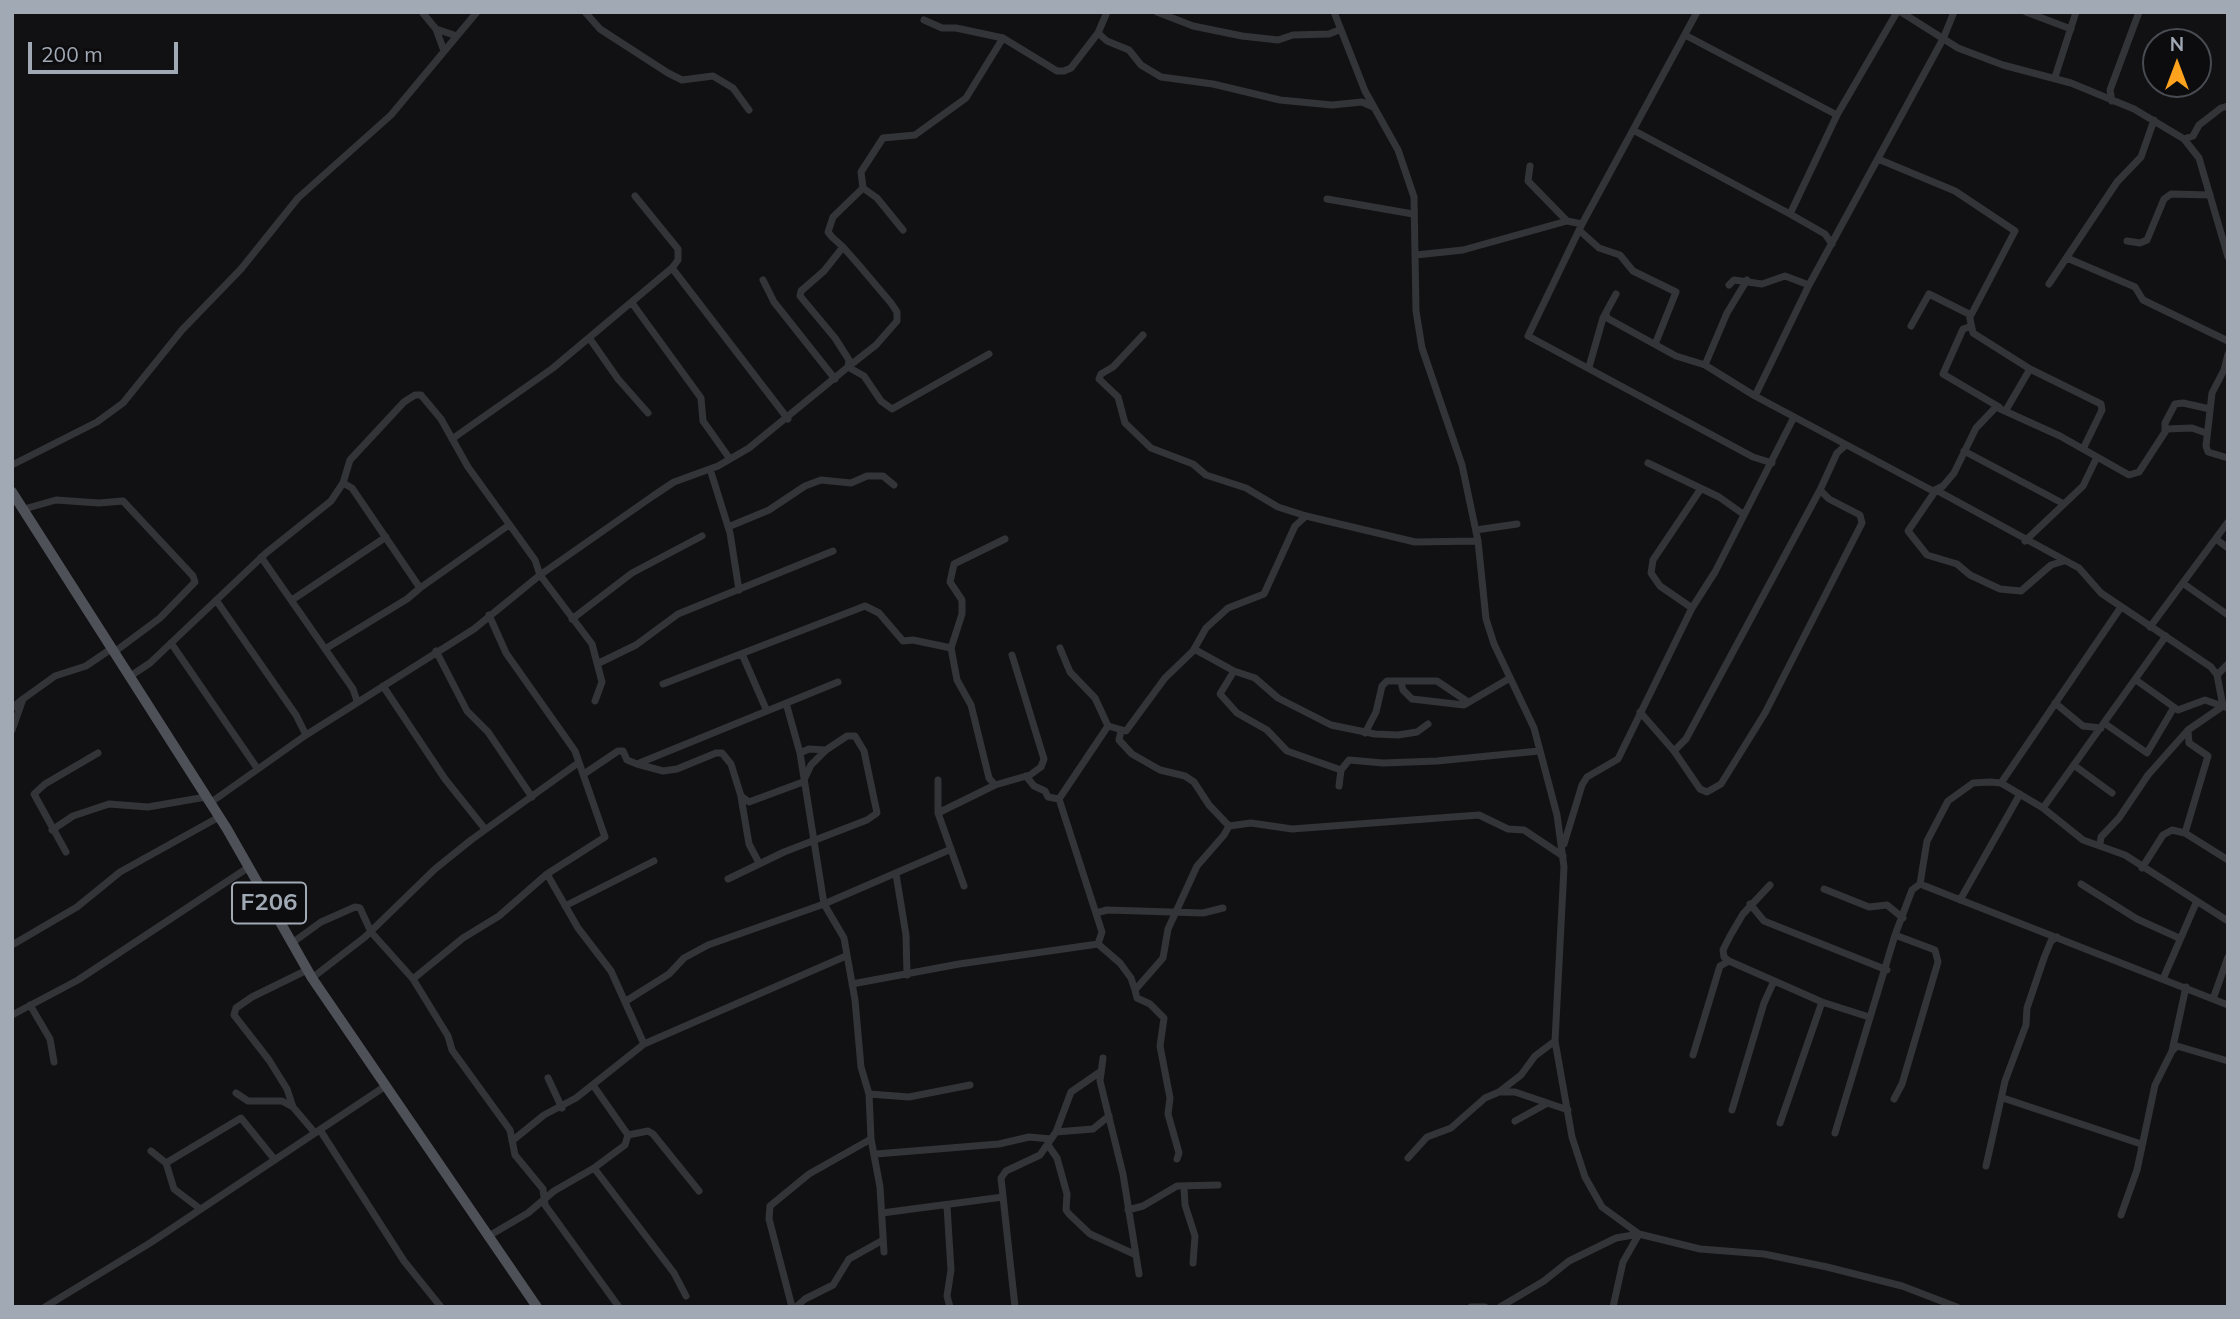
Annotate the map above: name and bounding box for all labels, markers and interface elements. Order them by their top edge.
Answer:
scale bar [32,28,182,72]
north arrow [2142,28,2212,98]
text: N [2170,32,2184,56]
text: 200 m [41,41,103,67]
road number: F206 [232,882,306,923]

